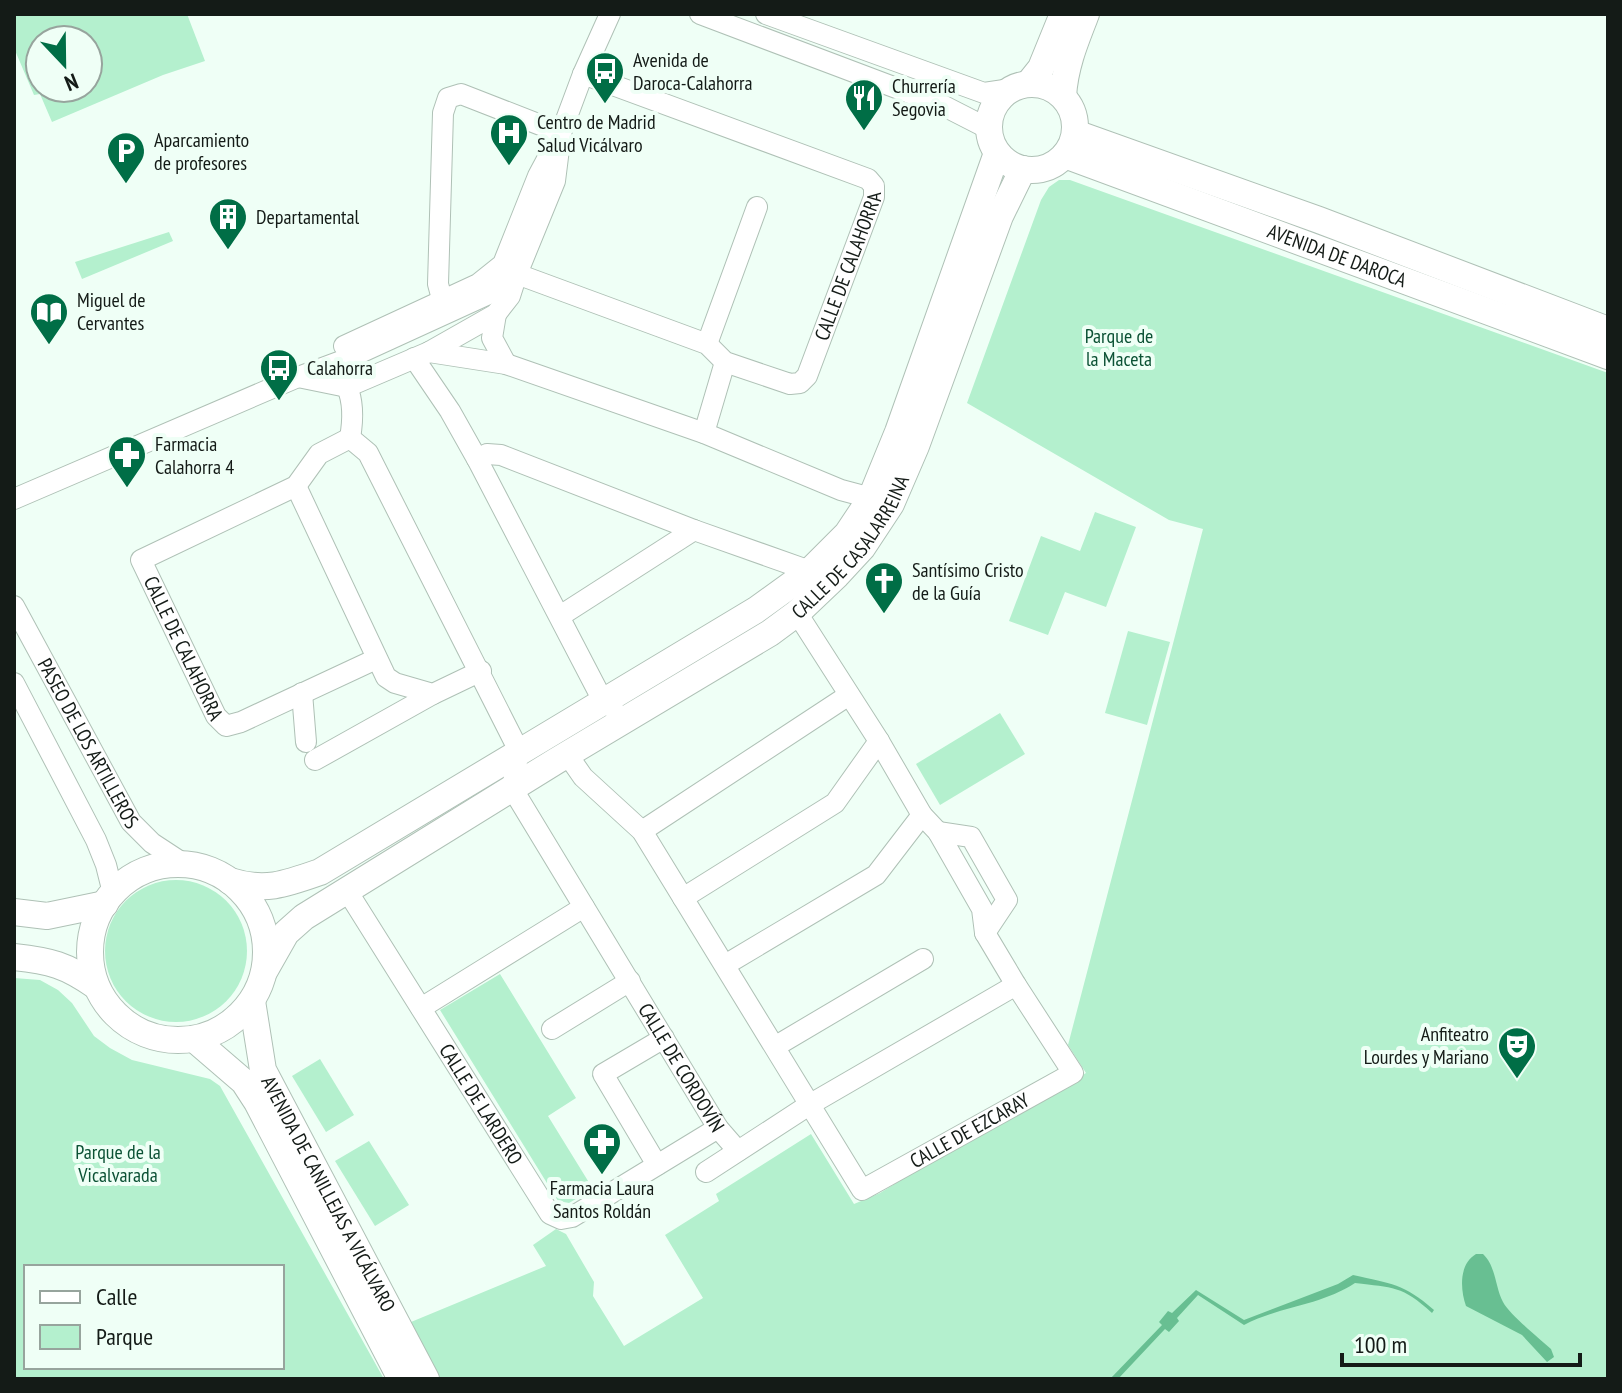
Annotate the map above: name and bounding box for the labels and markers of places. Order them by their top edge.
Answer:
place label: Avenida de Daroca-Calahorra [633,47,753,96]
bus stop icon: Avenida de Daroca-Calahorra [584,50,626,105]
place label: Churrería Segovia [892,73,956,122]
restaurant icon: Churrería Segovia [843,77,885,132]
place label: Centro de Madrid Salud Vicálvaro [537,109,656,158]
hospital icon: Centro de Madrid Salud Vicálvaro [488,112,530,167]
place label: Aparcamiento de profesores [154,127,249,176]
parking icon: Aparcamiento de profesores [105,130,147,185]
building icon: Departamental [207,196,249,251]
place label: Departamental [256,204,359,230]
place label: Miguel de Cervantes [77,287,145,336]
library icon: Miguel de Cervantes [28,291,70,346]
bus stop icon: Calahorra [258,347,300,402]
place label: Calahorra [307,355,373,381]
place label: Farmacia Calahorra 4 [155,431,234,480]
pharmacy icon: Farmacia Calahorra 4 [106,434,148,489]
place label: Santísimo Cristo de la Guía [912,557,1024,606]
church icon: Santísimo Cristo de la Guía [863,560,905,615]
place label: Anfiteatro Lourdes y Mariano [1364,1021,1489,1070]
theatre icon: Anfiteatro Lourdes y Mariano [1496,1025,1538,1080]
pharmacy icon: Farmacia Laura Santos Roldán [581,1121,623,1176]
place label: Farmacia Laura Santos Roldán [550,1175,654,1224]

